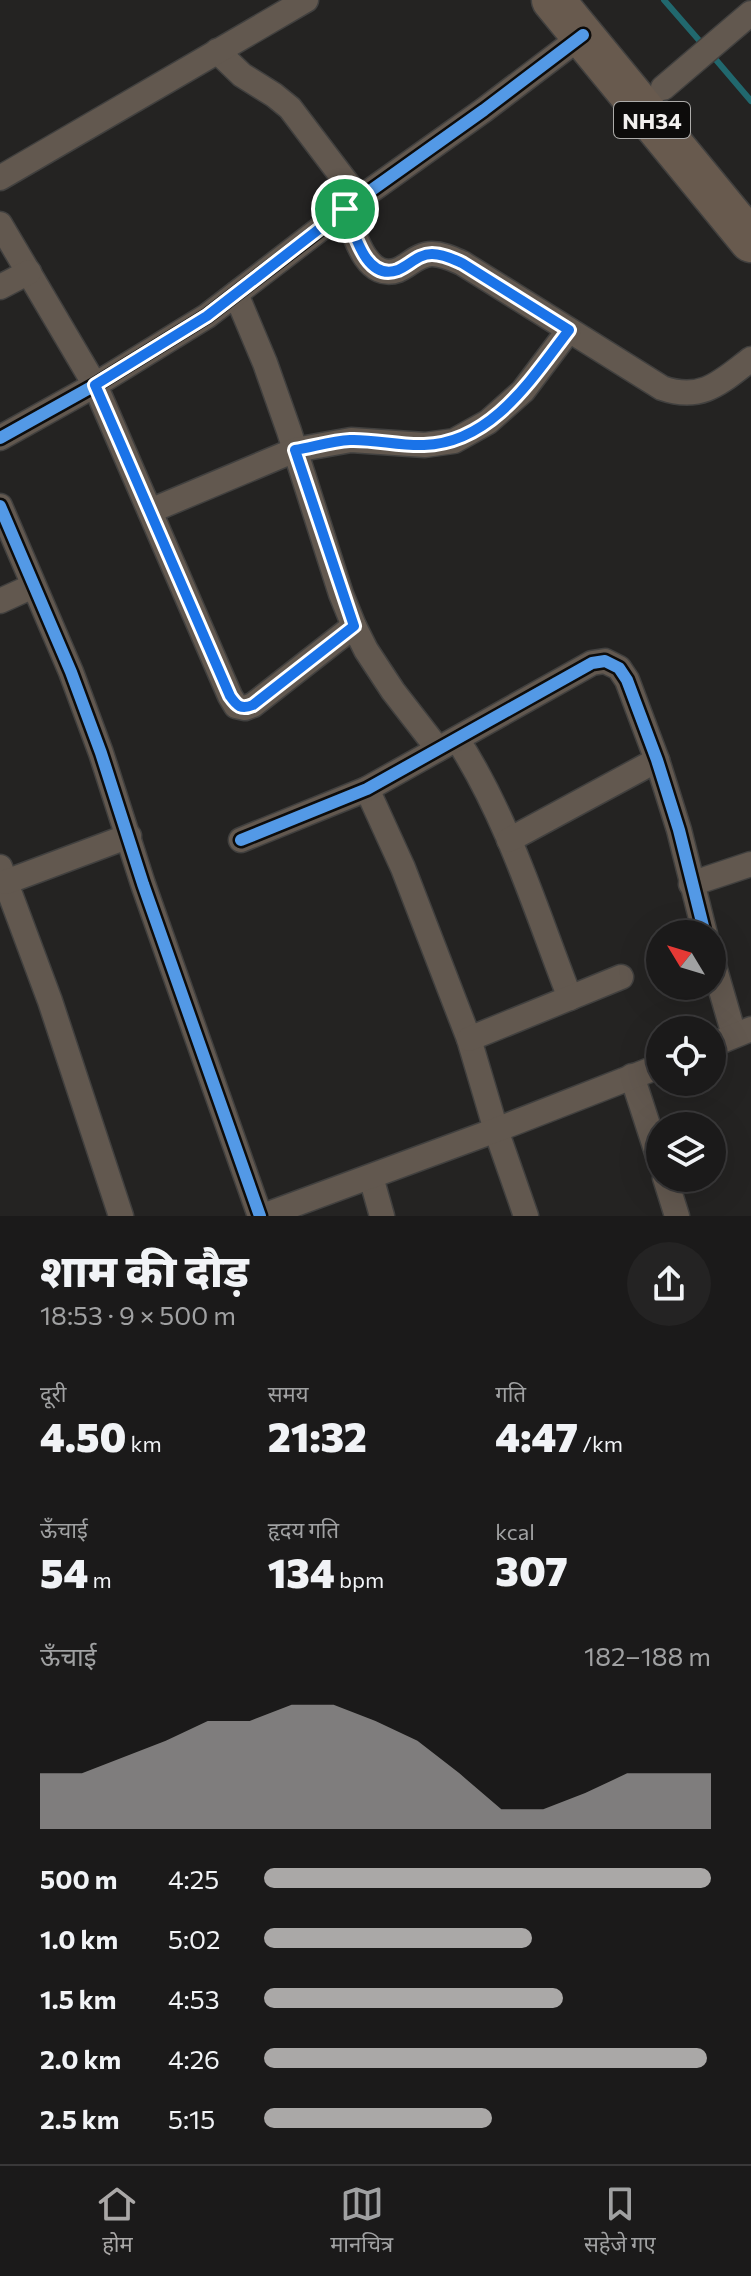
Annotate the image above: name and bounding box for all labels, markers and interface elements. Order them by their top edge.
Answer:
road number: NH34 [614,102,690,138]
pin [311,175,379,243]
icon: arrive [323,187,367,231]
north arrow [646,920,726,1000]
map controls [646,920,726,1192]
button: locate [646,1016,726,1096]
button: layers [646,1112,726,1192]
text: शाम की दौड़ [40,1242,249,1296]
button: share [627,1242,711,1326]
text: 18:53 · 9 × 500 m [40,1299,236,1330]
text: दूरी [40,1380,66,1407]
text: समय [268,1380,308,1407]
text: गति [495,1380,526,1407]
text: 4.50 [40,1411,126,1460]
text: 21:32 [268,1411,367,1460]
text: 4:47 [495,1411,578,1460]
text: km [126,1430,162,1457]
text: /km [578,1430,623,1457]
text: ऊँचाई [40,1516,88,1543]
text: हृदय गति [268,1516,339,1543]
text: kcal [495,1518,535,1545]
text: 307 [495,1545,568,1594]
text: 54 [40,1547,88,1596]
text: 134 [268,1547,335,1596]
text: m [88,1566,112,1593]
text: bpm [335,1566,384,1593]
text: ऊँचाई [40,1640,96,1671]
text: 182–188 m [584,1640,711,1671]
text: 500 m [40,1863,117,1894]
text: 4:25 [168,1863,219,1894]
text: 1.0 km [40,1923,118,1954]
text: 5:02 [168,1923,220,1954]
text: 1.5 km [40,1983,116,2014]
text: 4:53 [168,1983,220,2014]
text: 2.0 km [40,2043,121,2074]
text: 4:26 [168,2043,220,2074]
text: 2.5 km [40,2103,119,2134]
text: 5:15 [168,2103,215,2134]
tab: होम [95,2182,139,2261]
tab: मानचित्र [330,2182,393,2261]
tab: सहेजे गए [584,2182,656,2261]

